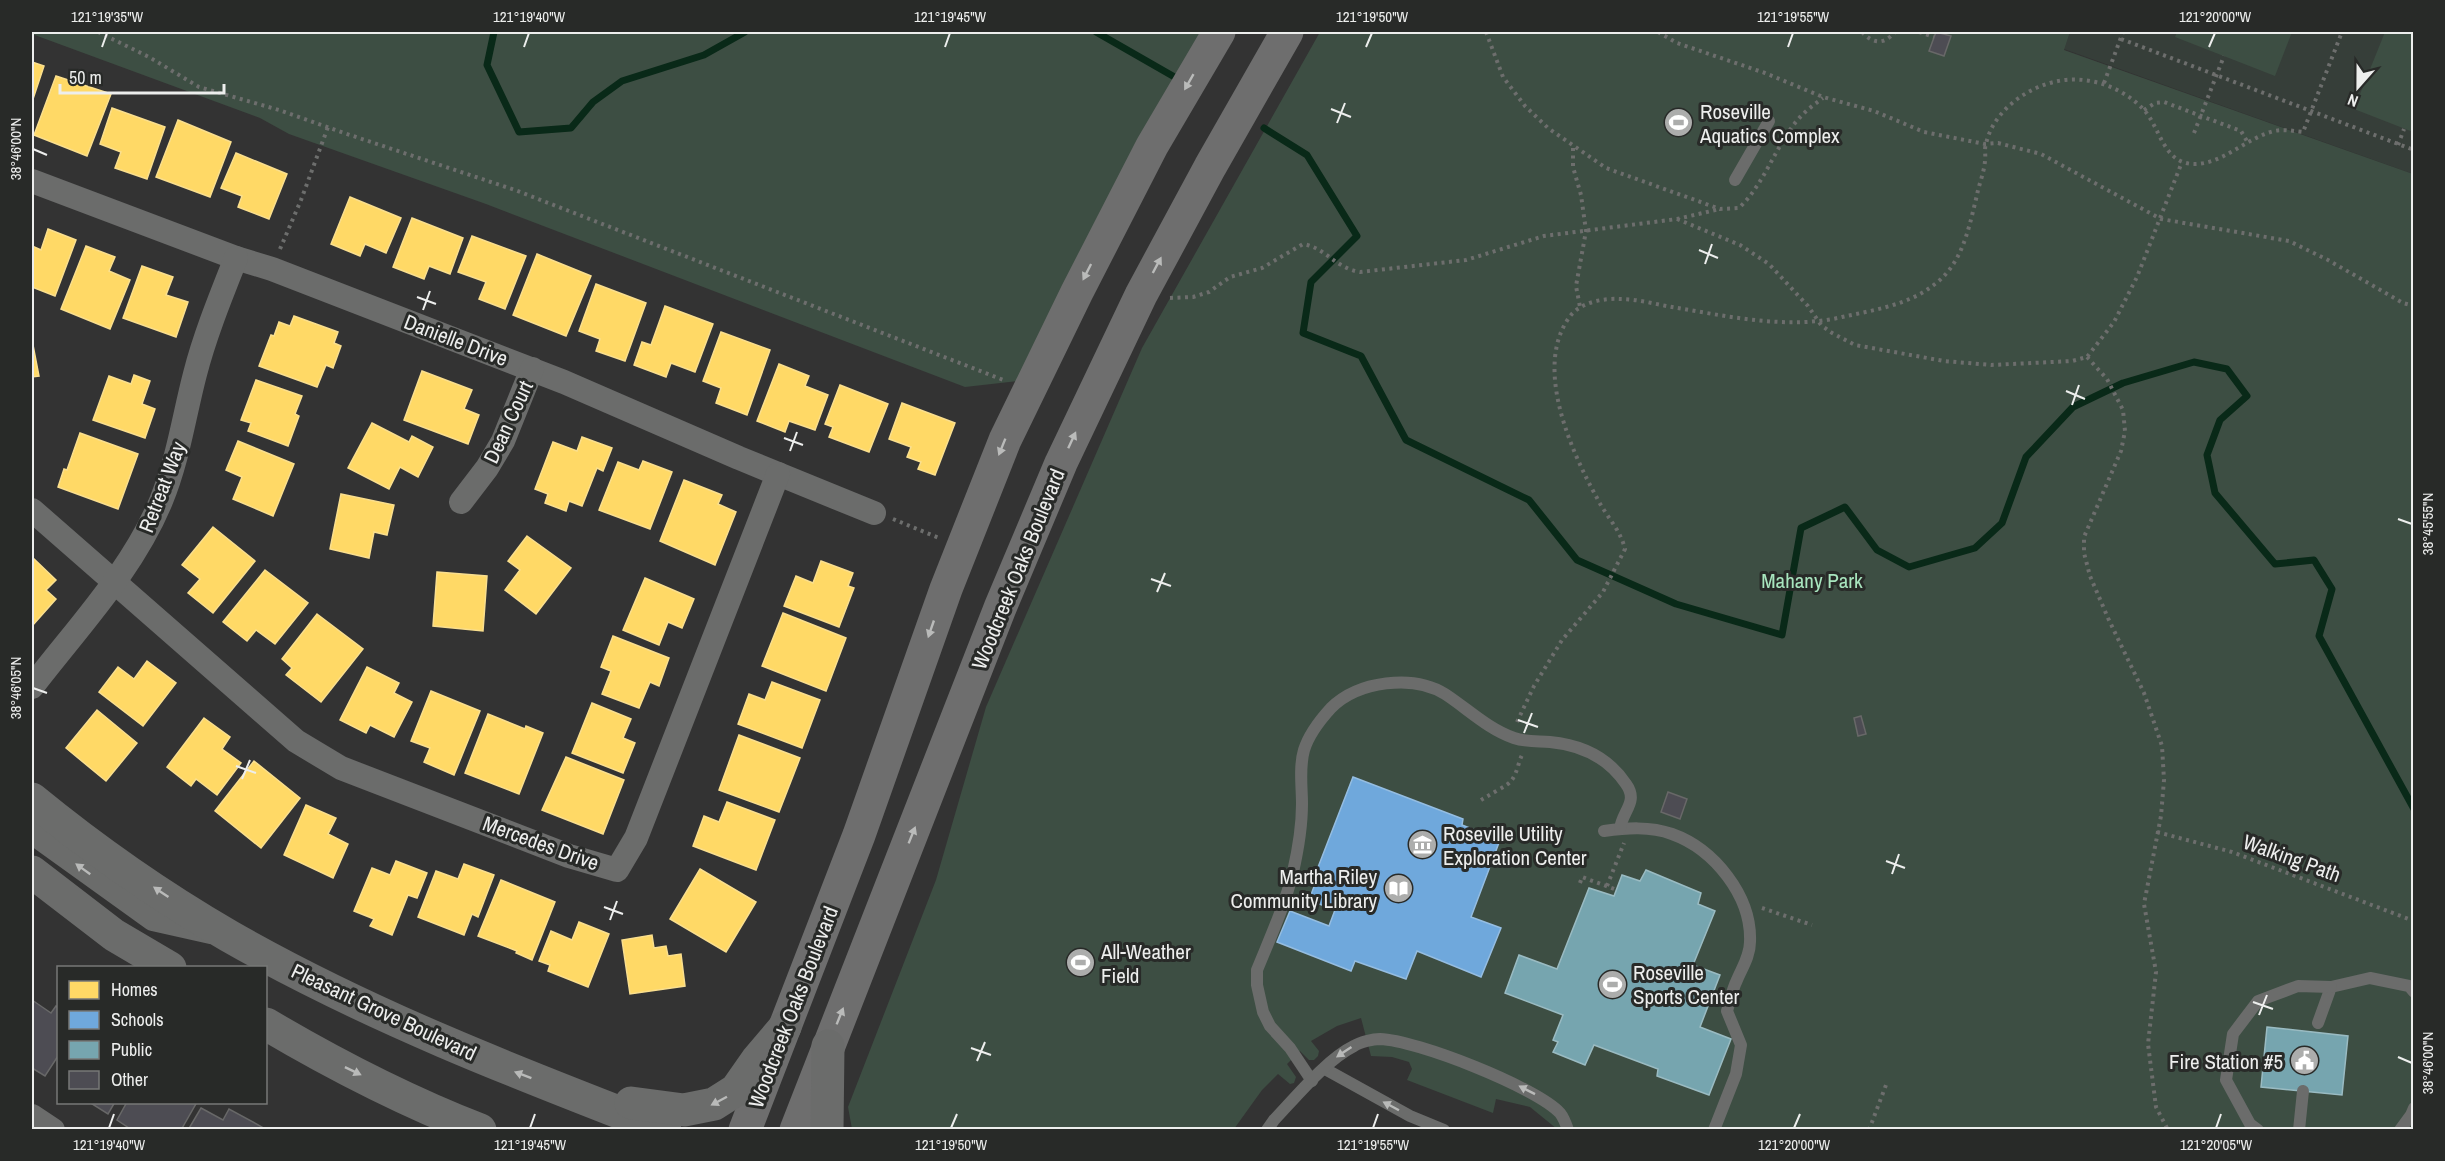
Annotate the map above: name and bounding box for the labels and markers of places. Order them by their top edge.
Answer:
place label: Roseville Aquatics Complex [1699,97,1840,150]
sports icon: Roseville Aquatics Complex [1663,107,1695,139]
place label: Roseville Utility Exploration Center [1443,819,1587,872]
museum icon: Roseville Utility Exploration Center [1406,829,1438,861]
place label: Martha Riley Community Library [1231,862,1377,915]
library icon: Martha Riley Community Library [1382,872,1414,904]
place label: All-Weather Field [1100,937,1191,990]
sports icon: All-Weather Field [1064,947,1096,979]
place label: Roseville Sports Center [1633,958,1740,1011]
sports icon: Roseville Sports Center [1596,968,1628,1000]
public building icon: Fire Station #5 [2288,1045,2320,1077]
place label: Fire Station #5 [2169,1047,2283,1076]

